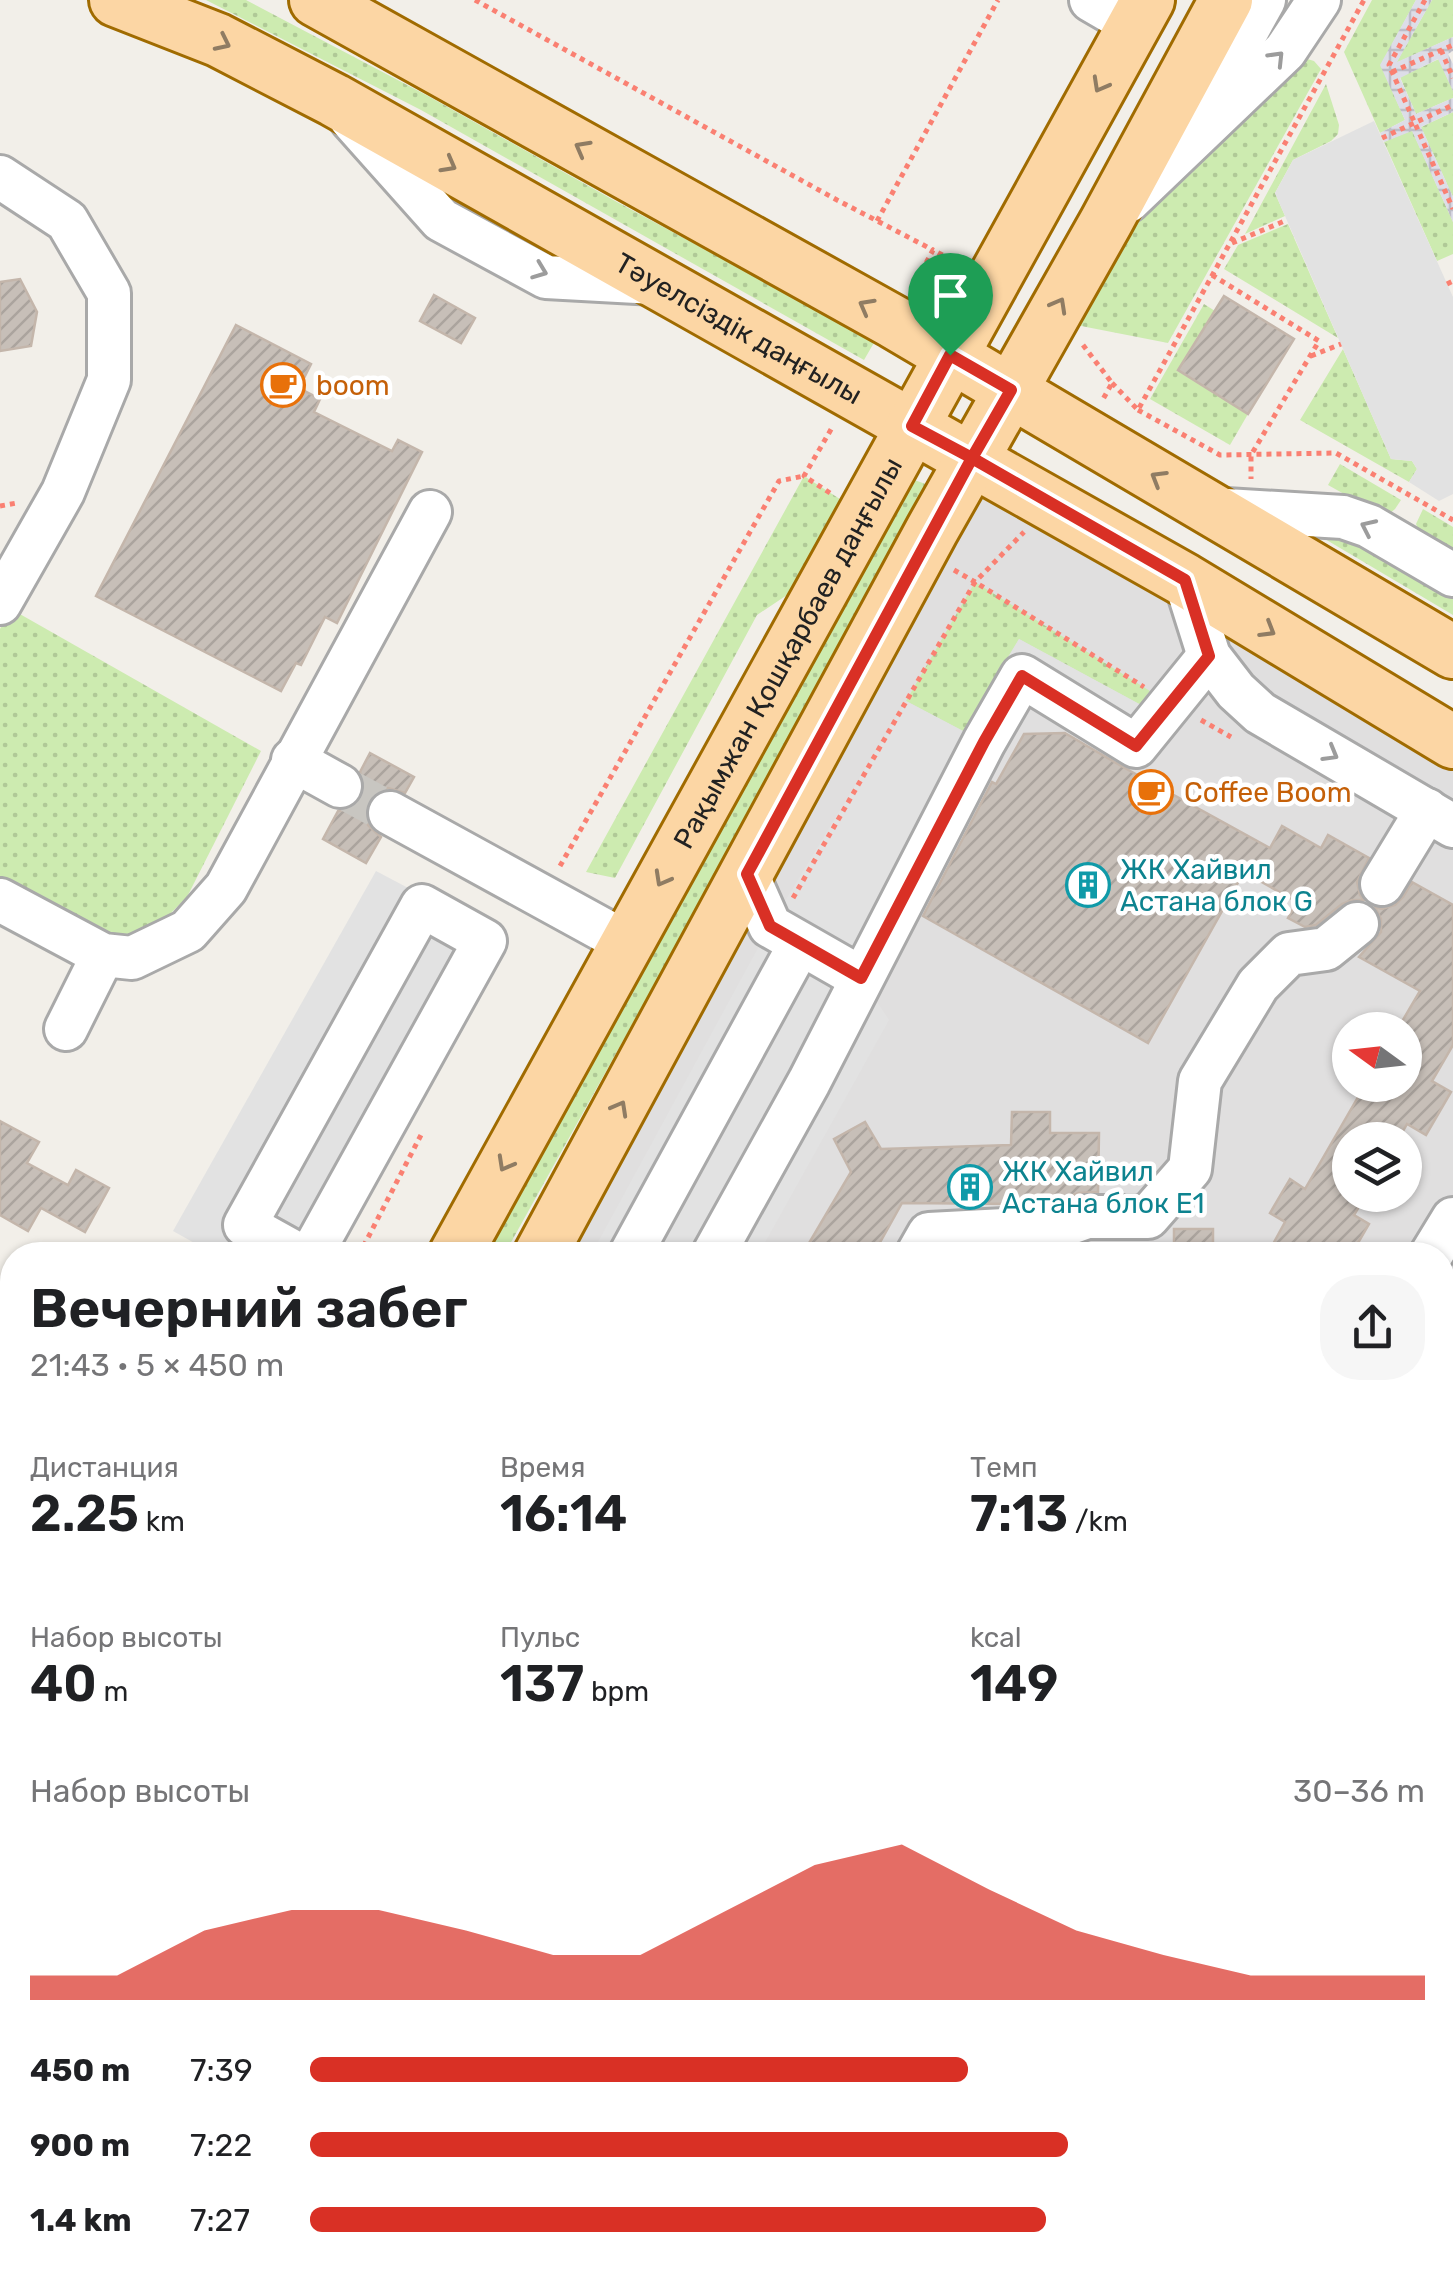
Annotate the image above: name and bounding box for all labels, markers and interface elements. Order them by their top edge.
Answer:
one-way arrow [212,31,230,51]
one-way arrow [1265,51,1283,69]
one-way arrow [1093,74,1113,92]
one-way arrow [575,140,593,160]
one-way arrow [439,153,457,173]
street label: Тәуелсіздік даңғылы [610,246,868,411]
pin [908,253,993,356]
one-way arrow [530,259,548,279]
icon: arrive [923,268,978,323]
one-way arrow [1046,298,1066,316]
one-way arrow [859,299,877,319]
cafe icon: boom [260,362,306,408]
place label: boom [316,369,390,402]
street label: Рақымжан Қошқарбаев даңғылы [666,451,909,854]
one-way arrow [1151,471,1169,490]
one-way arrow [1360,520,1378,540]
one-way arrow [1257,618,1275,637]
one-way arrow [1320,742,1338,761]
cafe icon: Coffee Boom [1128,769,1174,815]
place label: Coffee Boom [1184,776,1352,809]
place label: ЖК Хайвил Астана блок G [1120,853,1313,918]
building icon: ЖК Хайвил Астана блок G [1065,862,1111,908]
one-way arrow [655,868,675,886]
north arrow [1332,1012,1422,1102]
map controls [1332,1012,1422,1212]
one-way arrow [608,1100,627,1118]
button: layers [1332,1122,1422,1212]
one-way arrow [498,1153,518,1171]
place label: ЖК Хайвил Астана блок E1 [1002,1155,1205,1220]
building icon: ЖК Хайвил Астана блок E1 [947,1164,993,1210]
button: share [1320,1275,1425,1380]
text: Вечерний забег [30,1276,468,1341]
text: 21:43 · 5 × 450 m [30,1346,284,1384]
text: Дистанция [30,1451,179,1484]
text: Время [500,1451,585,1484]
text: Темп [970,1451,1038,1484]
text: 2.25 [30,1484,139,1544]
text: 16:14 [500,1484,627,1544]
text: 7:13 [970,1484,1068,1544]
text: km [139,1505,185,1538]
text: /km [1068,1505,1128,1538]
text: Набор высоты [30,1621,223,1654]
text: Пульс [500,1621,580,1654]
text: kcal [970,1621,1021,1654]
text: 40 [30,1654,97,1714]
text: 137 [500,1654,584,1714]
text: 149 [970,1654,1059,1714]
text: m [97,1675,129,1708]
text: bpm [584,1675,649,1708]
text: Набор высоты [30,1772,250,1810]
text: 30–36 m [1293,1772,1425,1810]
text: 450 m [30,2051,130,2089]
text: 7:39 [190,2051,253,2089]
text: 900 m [30,2126,130,2164]
text: 7:22 [190,2126,252,2164]
text: 1.4 km [30,2201,131,2239]
text: 7:27 [190,2201,250,2239]

